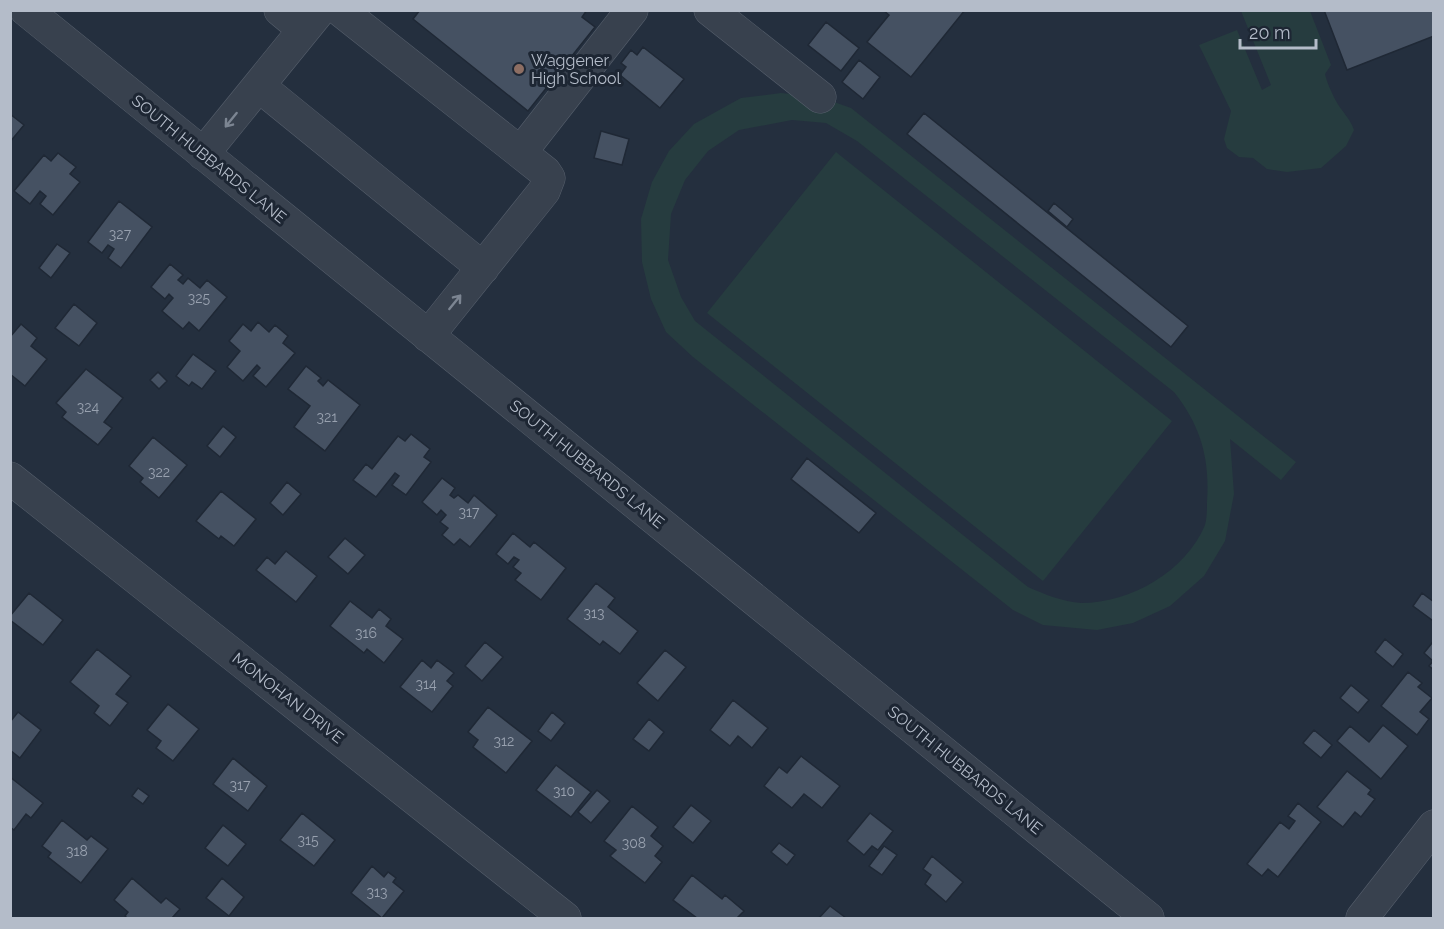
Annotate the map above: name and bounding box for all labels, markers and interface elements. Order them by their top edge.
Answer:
scale bar [1240,12,1316,50]
text: 20 m [1249,22,1291,43]
place label: Waggener High School [531,51,621,88]
marker: Waggener High School [512,62,526,76]
street label: SOUTH HUBBARDS LANE [128,91,290,227]
one-way arrow [224,112,238,127]
house number: 327 [109,226,132,242]
house number: 325 [188,290,211,306]
one-way arrow [449,294,462,310]
street label: SOUTH HUBBARDS LANE [506,396,668,532]
house number: 324 [77,399,100,415]
house number: 321 [317,409,337,425]
house number: 322 [148,464,170,480]
house number: 317 [459,504,480,520]
house number: 313 [584,605,604,621]
house number: 316 [355,625,377,641]
street label: MONOHAN DRIVE [229,649,348,747]
house number: 314 [415,676,437,692]
street label: SOUTH HUBBARDS LANE [884,702,1046,838]
house number: 312 [494,733,514,749]
house number: 317 [230,777,251,793]
house number: 310 [553,783,575,799]
house number: 315 [297,832,319,848]
house number: 308 [622,835,646,851]
house number: 318 [66,843,88,859]
house number: 313 [367,884,387,900]

